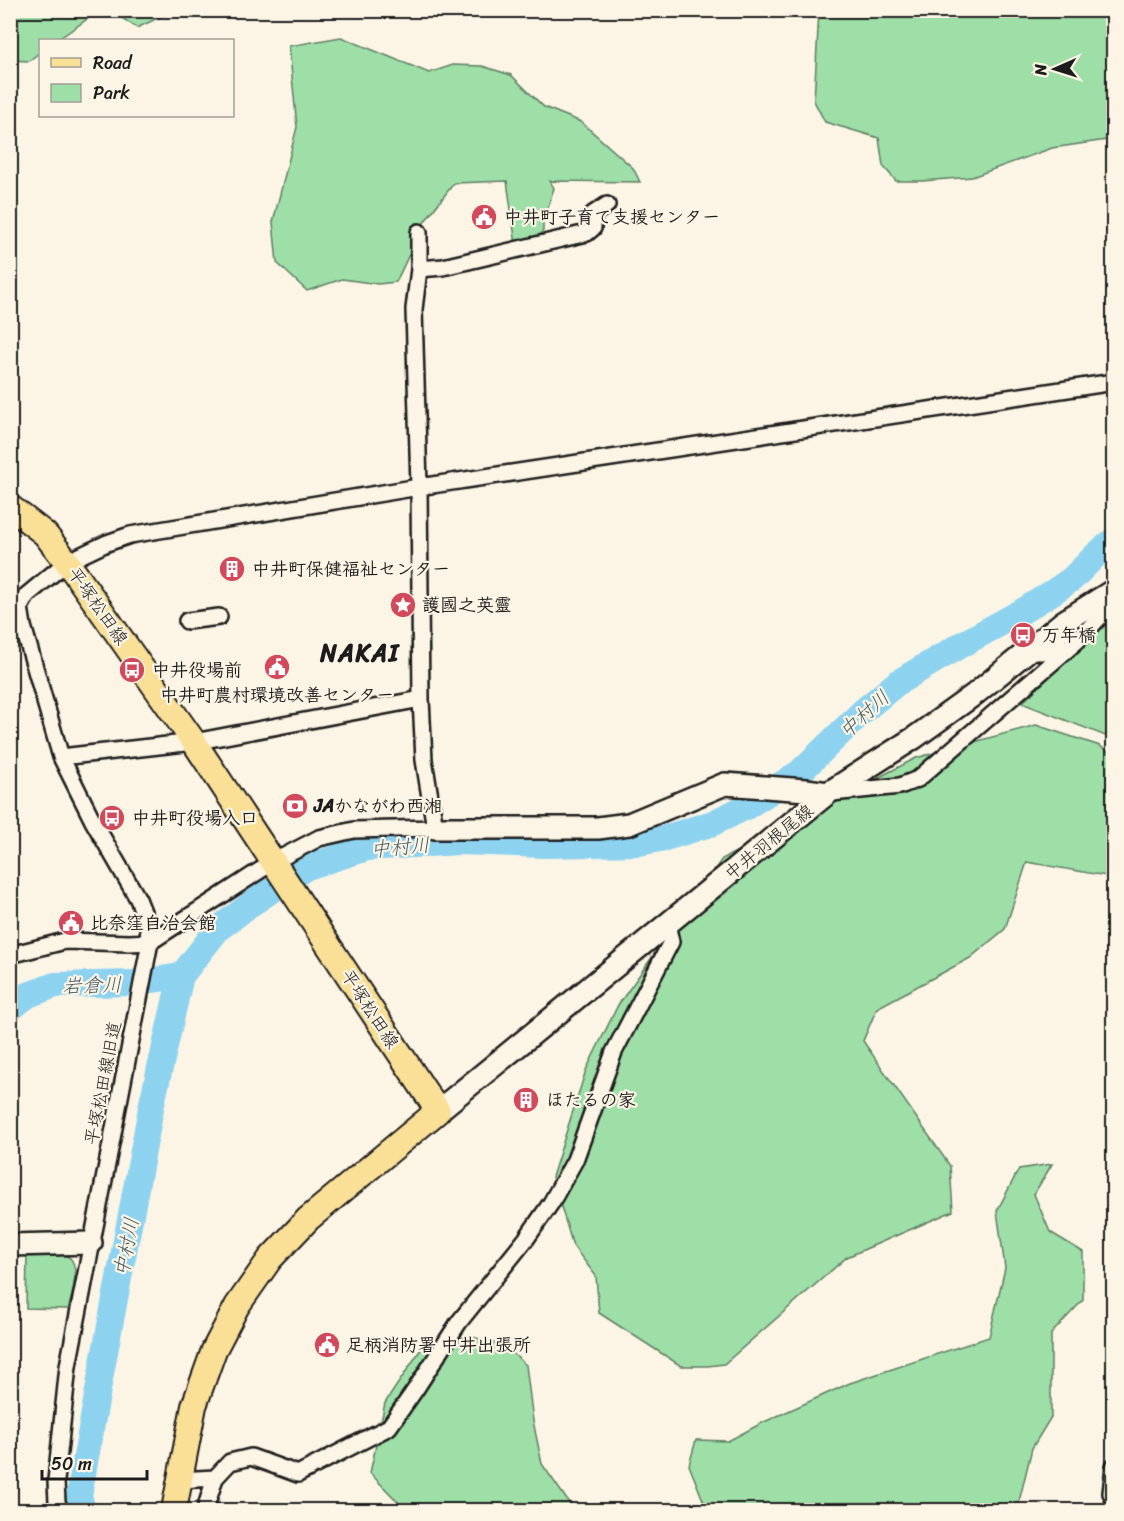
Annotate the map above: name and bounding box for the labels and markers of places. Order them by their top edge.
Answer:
place label: 中井町子育て支援センター [504,201,720,233]
public building icon: 中井町子育て支援センター [469,202,499,232]
place label: 中井町保健福祉センター [252,553,450,585]
building icon: 中井町保健福祉センター [217,554,247,584]
place label: 護國之英靈 [422,589,512,621]
place icon: 護國之英靈 [388,590,418,620]
place label: 万年橋 [1042,619,1096,651]
bus stop icon: 万年橋 [1008,620,1038,650]
public building icon: 中井町農村環境改善センター [262,652,292,682]
place label: 中井役場前 [152,654,242,686]
bus stop icon: 中井役場前 [117,655,147,685]
place label: 中井町農村環境改善センター [160,679,394,711]
place label: JAかながわ西湘 [313,790,442,822]
bank icon: JAかながわ西湘 [280,791,310,821]
place label: 中井町役場入口 [132,802,258,834]
bus stop icon: 中井町役場入口 [97,803,127,833]
place label: 比奈窪自治会館 [90,907,216,939]
public building icon: 比奈窪自治会館 [56,908,86,938]
place label: ほたるの家 [546,1084,636,1116]
building icon: ほたるの家 [511,1085,541,1115]
place label: 足柄消防署 中井出張所 [346,1329,531,1361]
public building icon: 足柄消防署 中井出張所 [312,1330,342,1360]

